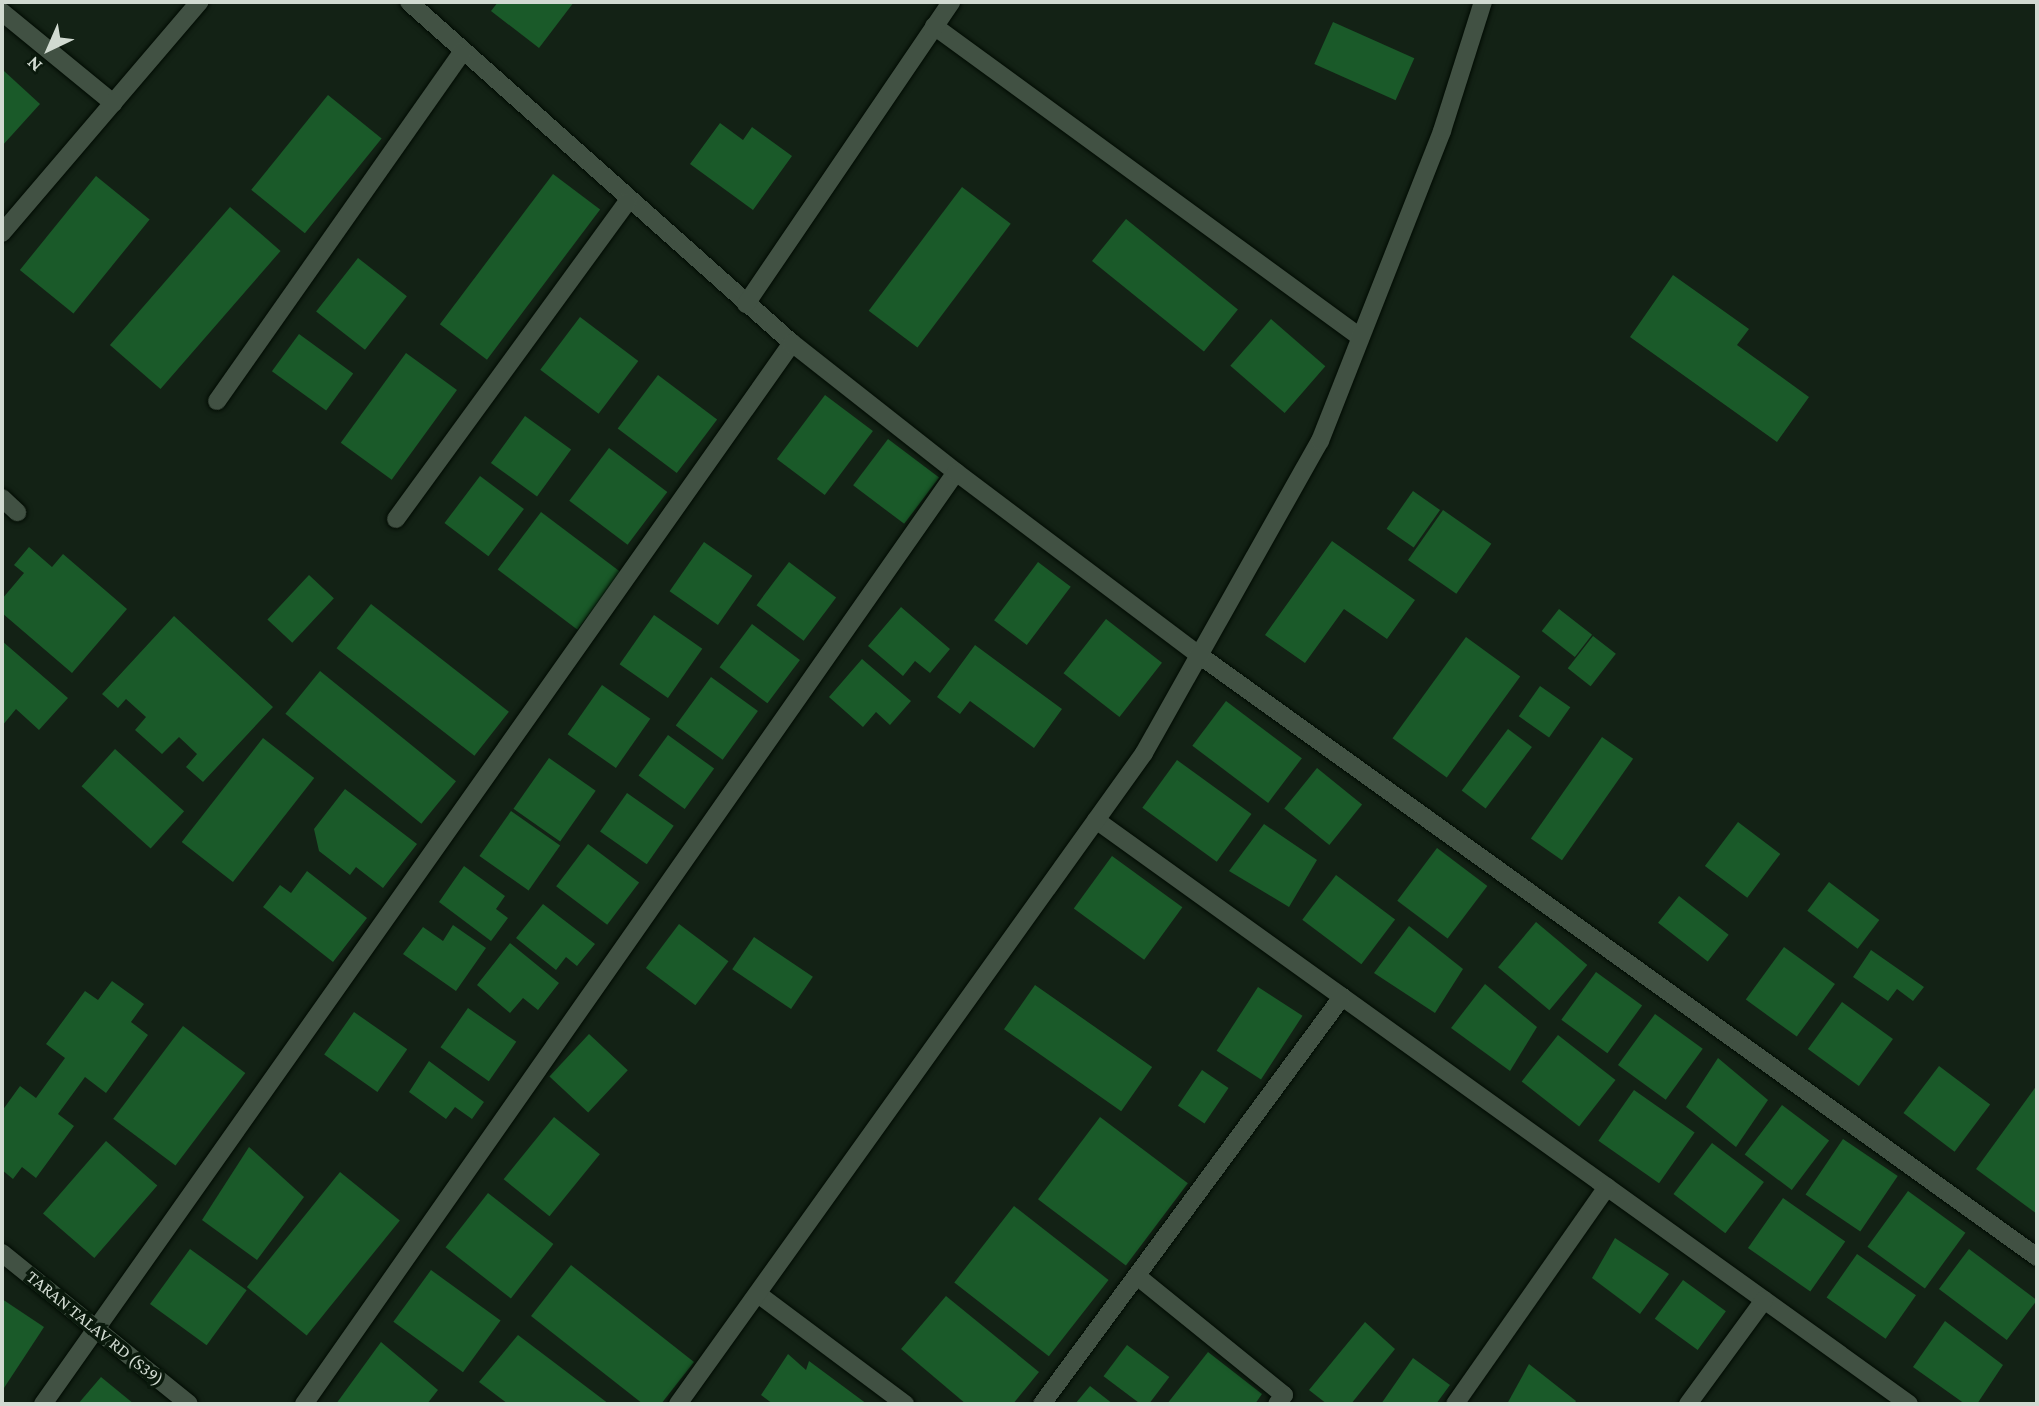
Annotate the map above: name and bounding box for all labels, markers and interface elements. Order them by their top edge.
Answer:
north arrow [14,14,84,84]
text: N [22,52,46,77]
street label: TARAN TALAV RD (S39) [22,1266,168,1390]

